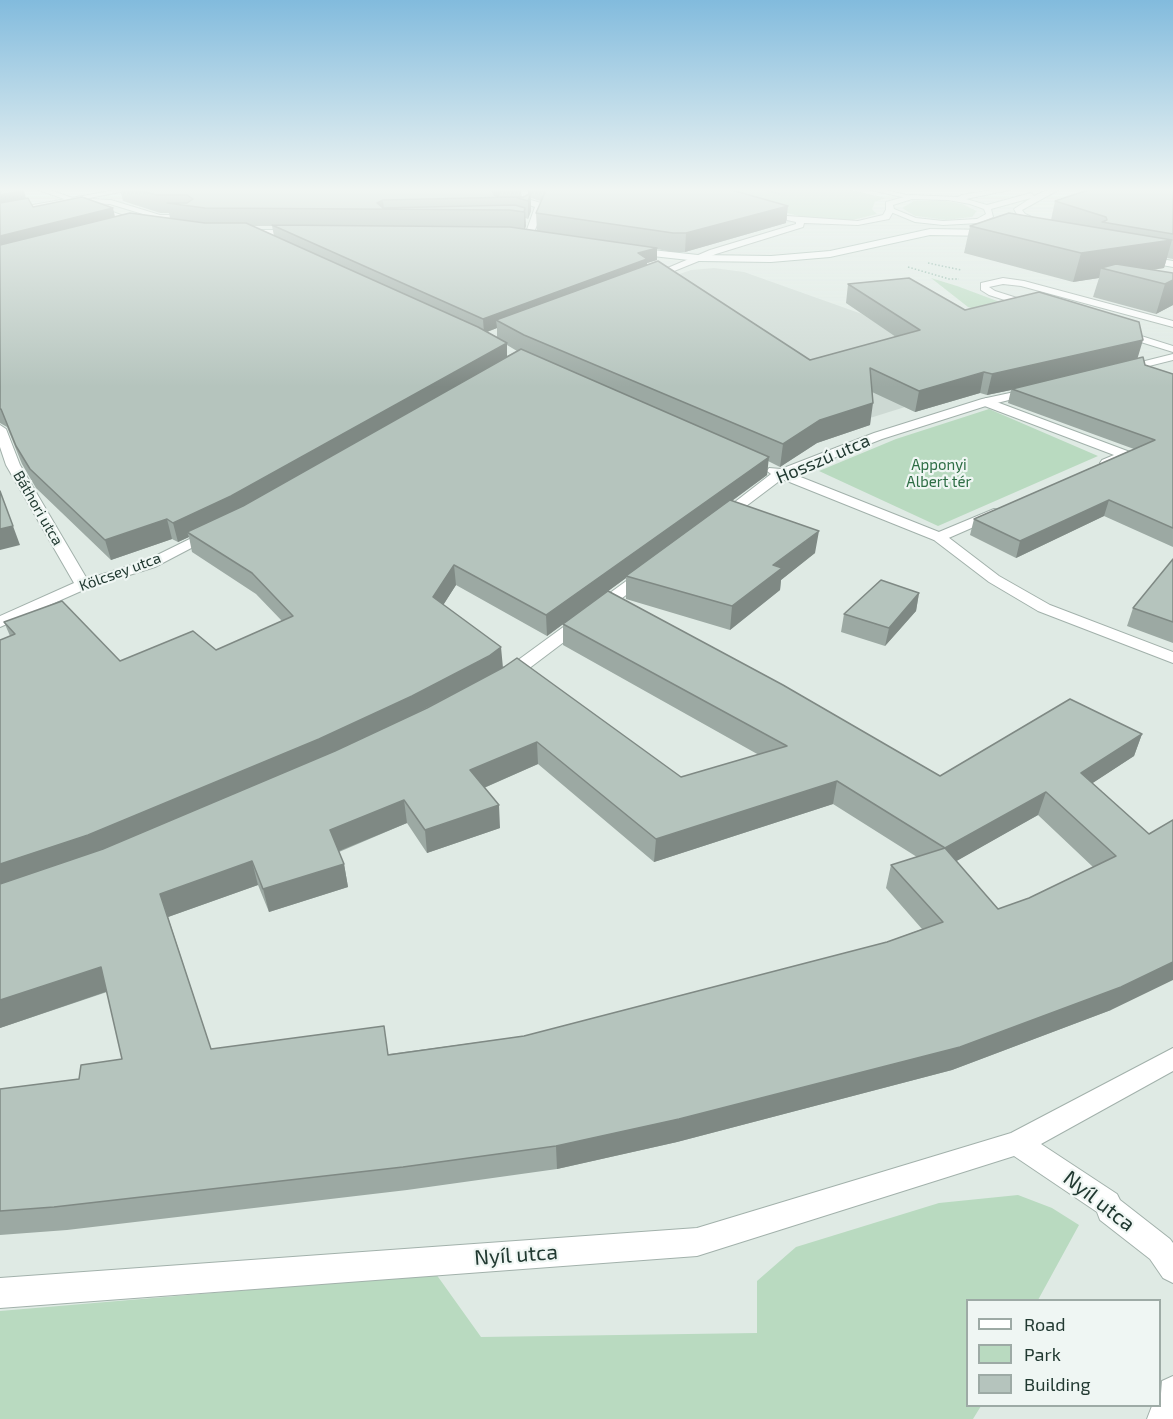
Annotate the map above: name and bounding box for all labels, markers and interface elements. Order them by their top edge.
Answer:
street label: Hosszú utca [773,430,873,488]
park label: Apponyi Albert tér [906,456,972,491]
street label: Báthori utca [9,467,67,549]
street label: Kölcsey utca [77,549,163,595]
street label: Nyíl utca [1058,1165,1140,1237]
street label: Nyíl utca [473,1240,559,1270]
legend [966,1299,1161,1407]
text: Road [1024,1313,1065,1335]
text: Park [1024,1343,1061,1365]
text: Building [1024,1373,1091,1395]

